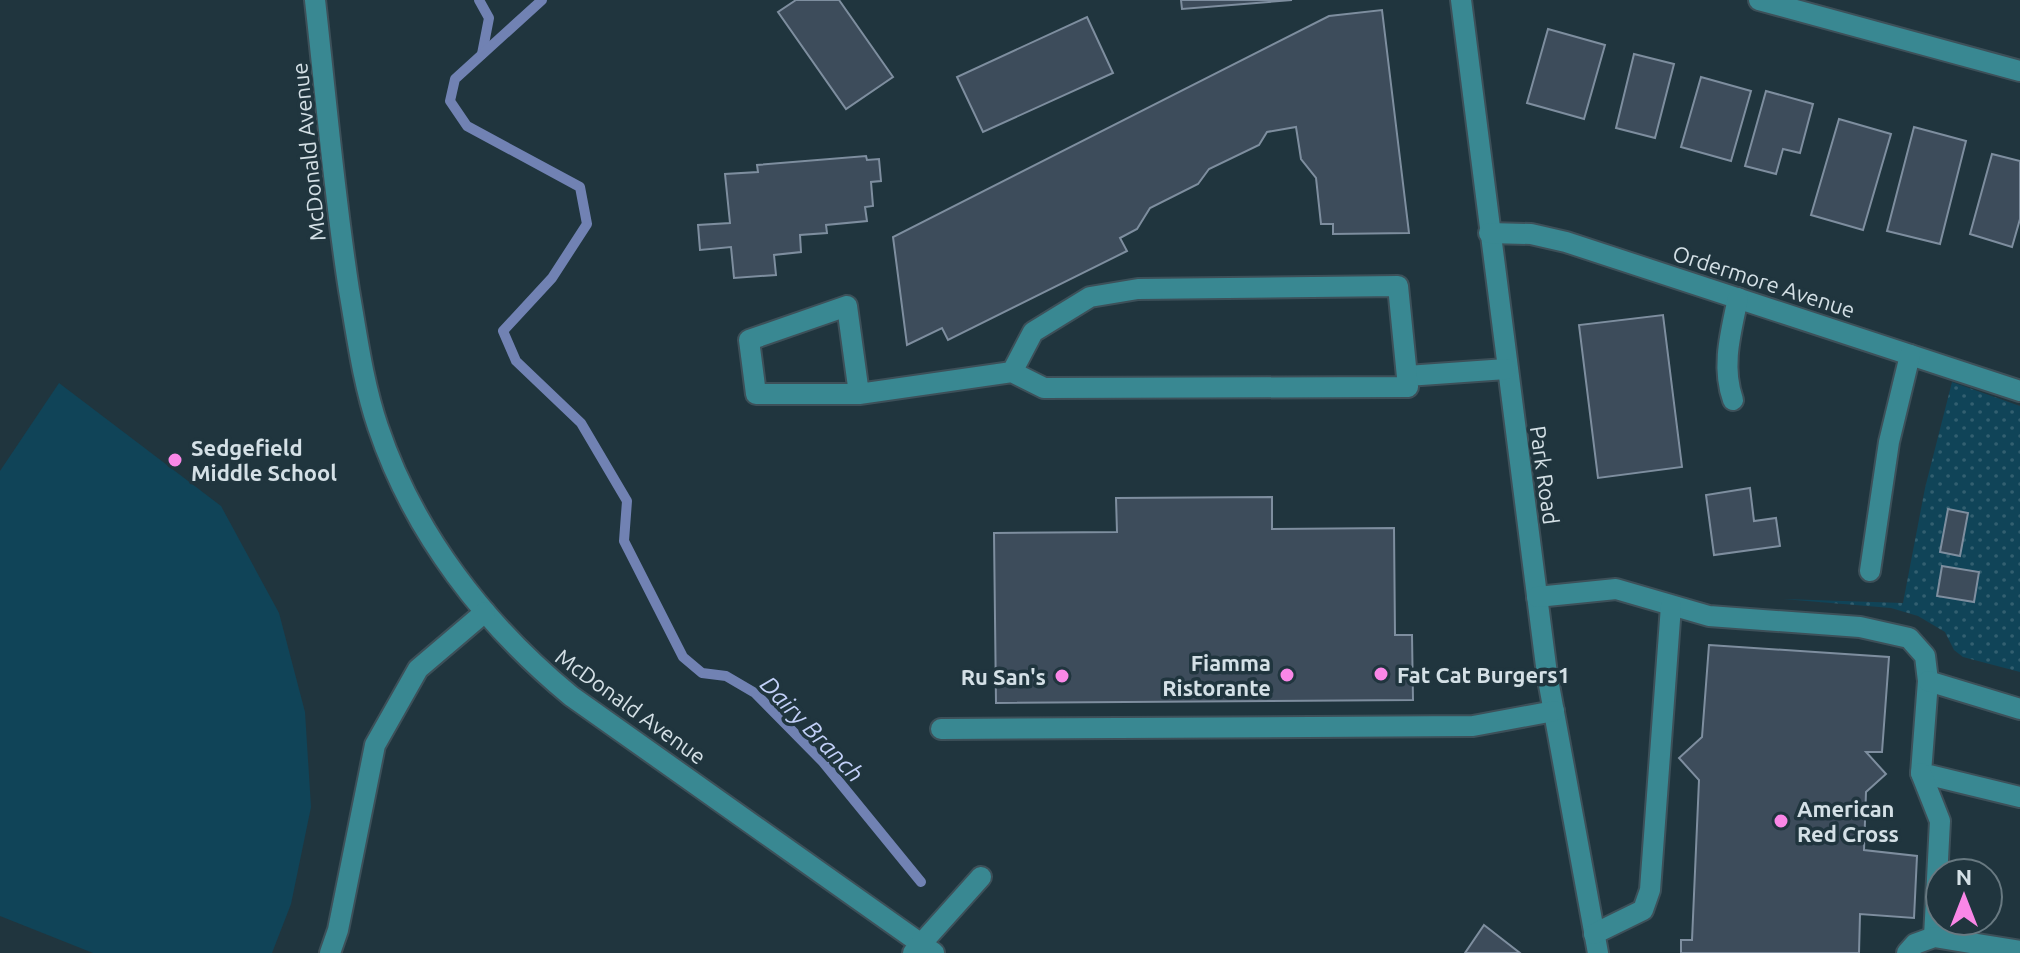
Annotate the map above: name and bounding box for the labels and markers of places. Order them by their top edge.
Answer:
place label: Sedgefield Middle School [191,435,337,485]
marker: Sedgefield Middle School [166,451,184,469]
place label: Fiamma Ristorante [1162,650,1271,700]
place label: Fat Cat Burgers1 [1397,662,1570,687]
place label: Ru San's [961,664,1046,689]
marker: Fat Cat Burgers1 [1372,665,1390,683]
marker: Fiamma Ristorante [1278,666,1296,684]
marker: Ru San's [1053,667,1071,685]
place label: American Red Cross [1797,796,1899,846]
marker: American Red Cross [1772,812,1790,830]

